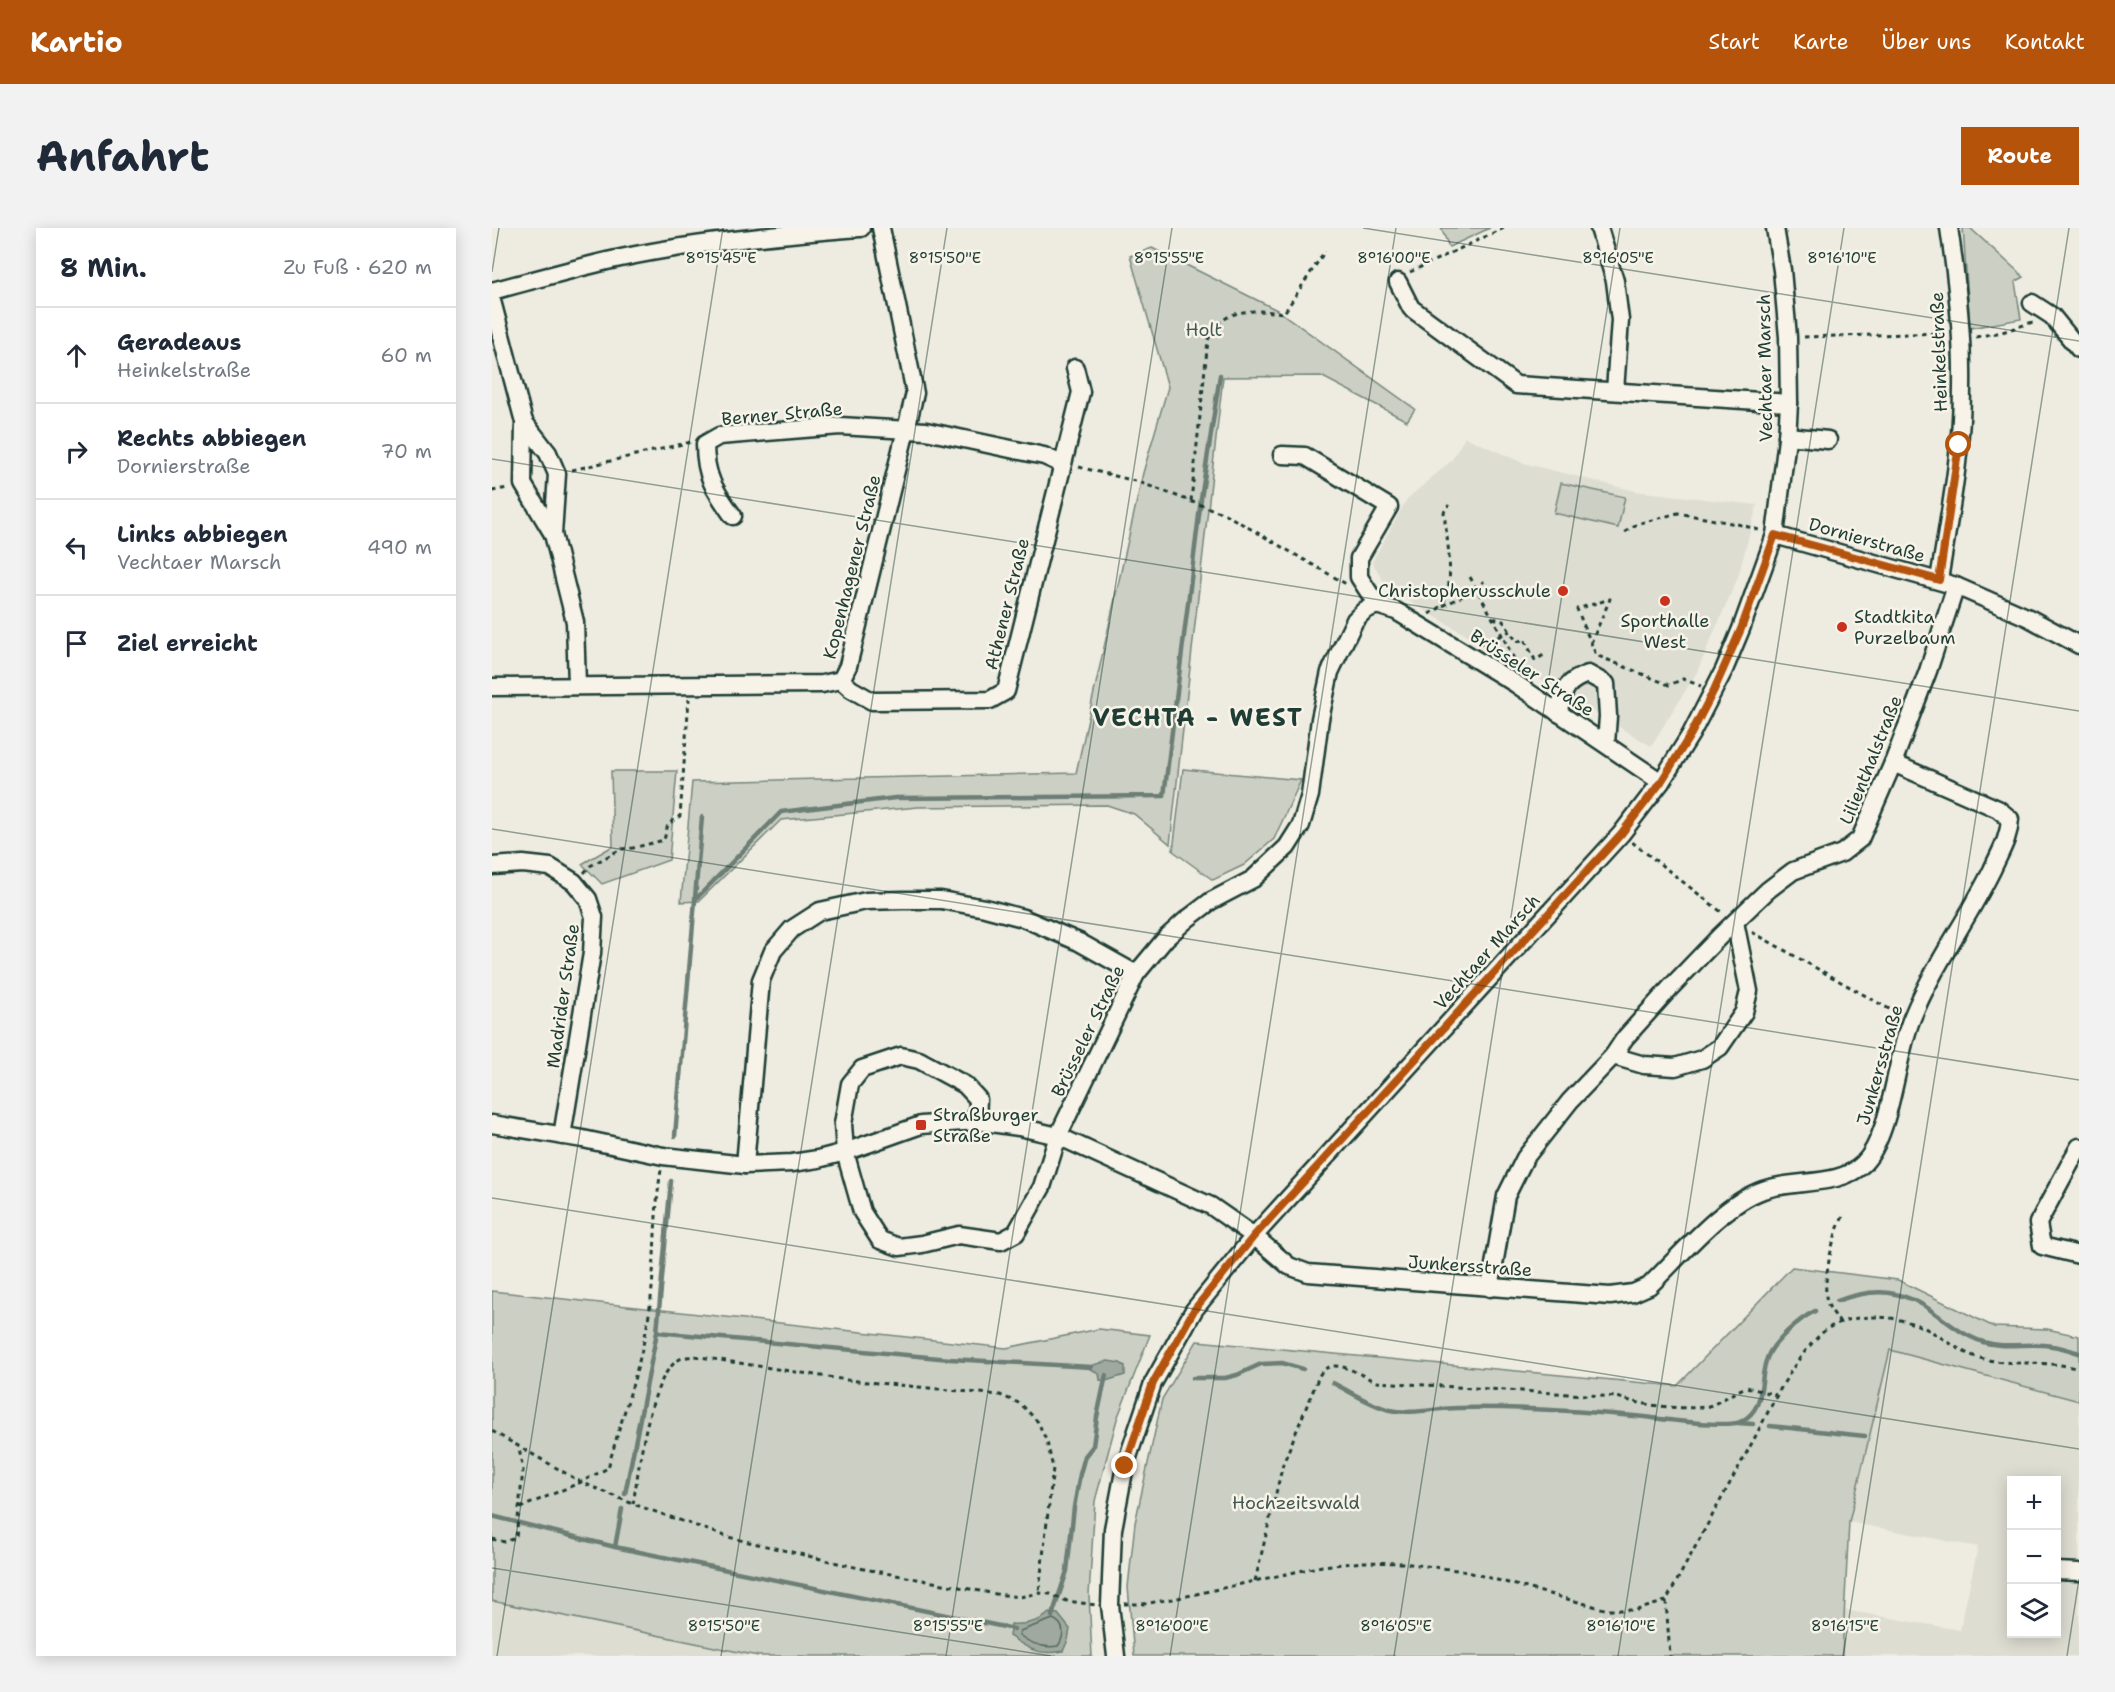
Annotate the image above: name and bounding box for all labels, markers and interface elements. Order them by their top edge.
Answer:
text: Kartio [30,23,123,61]
text: Start [1709,28,1760,56]
text: Karte [1793,28,1849,56]
text: Über uns [1882,28,1972,56]
text: Kontakt [2005,28,2085,56]
button: Route [1961,127,2079,185]
text: Anfahrt [36,128,209,184]
text: 8°15'45"E [685,248,757,268]
text: 8°15'50"E [909,248,981,268]
text: 8°15'55"E [1134,248,1204,268]
text: 8°16'00"E [1357,248,1431,268]
text: 8°16'05"E [1582,248,1654,268]
text: 8°16'10"E [1807,248,1877,268]
text: 8 Min. [60,250,147,285]
text: Zu Fuß · 620 m [283,254,432,280]
street label: Heinkelstraße [1925,291,1953,413]
street label: Vechtaer Marsch [1752,294,1778,442]
park label: Holt [1186,318,1223,342]
text: Geradeaus [117,328,241,357]
icon: ahead [60,339,93,372]
text: 60 m [380,342,432,368]
text: Heinkelstraße [117,357,251,383]
street label: Berner Straße [720,397,844,431]
text: Rechts abbiegen [117,424,306,453]
route start [1945,431,1971,457]
icon: right [60,435,93,468]
text: 70 m [380,438,432,464]
text: Dornierstraße [117,453,251,479]
street label: Kopenhagener Straße [817,472,887,662]
street label: Dornierstraße [1806,512,1928,568]
text: Links abbiegen [117,520,288,549]
icon: left [60,531,93,564]
text: 490 m [367,534,432,560]
street label: Athener Straße [979,536,1035,672]
text: Vechtaer Marsch [117,549,282,575]
place label: Christopherusschule [1378,579,1551,603]
marker: Christopherusschule [1556,584,1570,598]
marker: Sporthalle West [1658,594,1672,608]
place label: Stadtkita Purzelbaum [1854,605,1956,650]
place label: Sporthalle West [1621,609,1709,654]
marker: Stadtkita Purzelbaum [1835,620,1849,634]
street label: Brüsseler Straße [1465,624,1599,722]
icon: arrive [60,627,93,660]
text: Ziel erreicht [117,629,258,658]
street label: Lilienthalstraße [1834,692,1908,828]
district label: VECHTA - WEST [1092,702,1304,734]
street label: Vechtaer Marsch [1429,889,1545,1015]
street label: Madrider Straße [541,922,585,1070]
street label: Brüsseler Straße [1046,961,1130,1101]
street label: Junkersstraße [1851,1002,1909,1128]
place label: Straßburger Straße [933,1103,1039,1148]
marker: Straßburger Straße [914,1118,928,1132]
street label: Junkersstraße [1407,1250,1533,1282]
route end [1111,1452,1137,1478]
map controls [2007,1476,2061,1638]
button: + [2007,1476,2061,1530]
park label: Hochzeitswald [1232,1491,1360,1515]
button: − [2007,1530,2061,1584]
button: layers [2007,1584,2061,1638]
text: 8°15'50"E [688,1616,760,1636]
text: 8°15'55"E [913,1616,983,1636]
text: 8°16'00"E [1135,1616,1209,1636]
text: 8°16'05"E [1360,1616,1432,1636]
text: 8°16'10"E [1586,1616,1656,1636]
text: 8°16'15"E [1811,1616,1879,1636]

